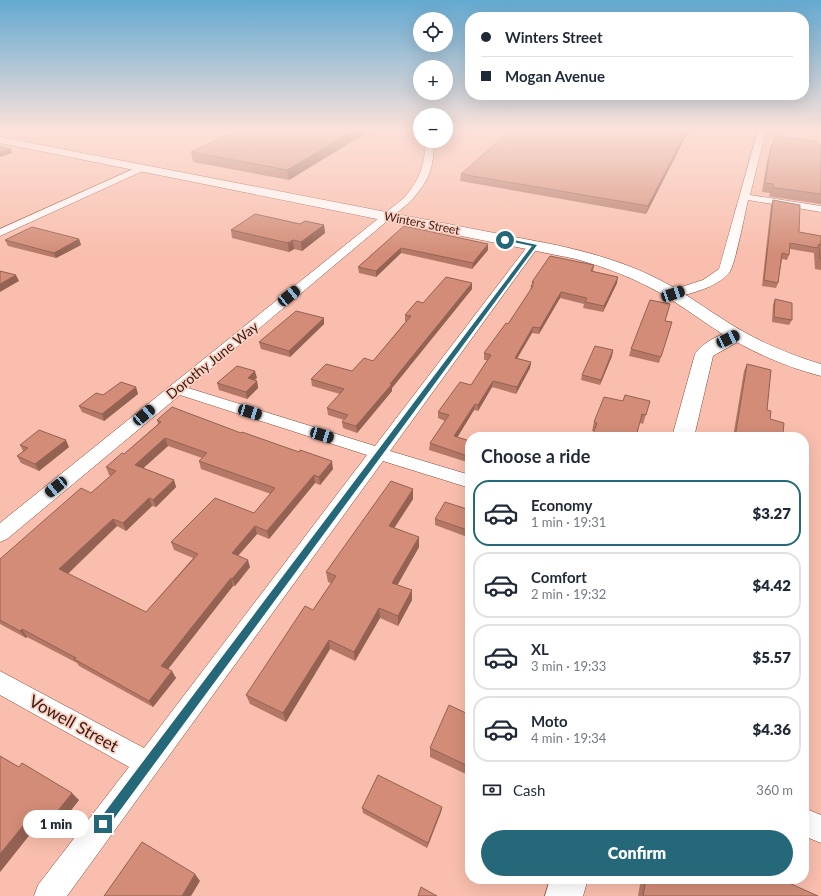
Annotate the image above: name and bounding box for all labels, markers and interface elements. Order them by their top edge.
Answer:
map controls [413,12,453,148]
button: locate [413,12,453,52]
text: Winters Street [505,28,603,46]
button: + [413,60,453,100]
text: Mogan Avenue [505,67,605,85]
button: − [413,108,453,148]
street label: Winters Street [383,208,462,238]
route start [496,231,514,249]
car [276,284,302,308]
car [660,285,686,303]
street label: Dorothy June Way [162,317,262,402]
car [715,328,741,350]
car [131,403,157,427]
car [237,403,263,421]
car [309,426,335,444]
text: Choose a ride [481,445,590,467]
car [43,475,69,499]
icon: car [483,495,519,531]
text: Economy [531,496,592,514]
text: $3.27 [753,504,791,522]
text: 1 min · 19:31 [531,514,606,530]
icon: car [483,567,519,603]
text: Comfort [531,568,587,586]
text: $4.42 [753,576,791,594]
text: 2 min · 19:32 [531,586,606,602]
icon: car [483,639,519,675]
text: XL [531,640,549,658]
text: $5.57 [753,648,791,666]
text: 3 min · 19:33 [531,658,606,674]
street label: Vowell Street [26,690,122,756]
icon: car [483,711,519,747]
text: Moto [531,712,568,730]
text: $4.36 [753,720,791,738]
text: 4 min · 19:34 [531,730,606,746]
icon: cash [481,779,503,801]
text: Cash [513,781,545,799]
text: 360 m [756,782,793,798]
callout: 1 min [23,810,89,838]
route end [94,815,112,833]
text: 1 min [40,816,72,832]
button: Confirm [481,830,793,876]

